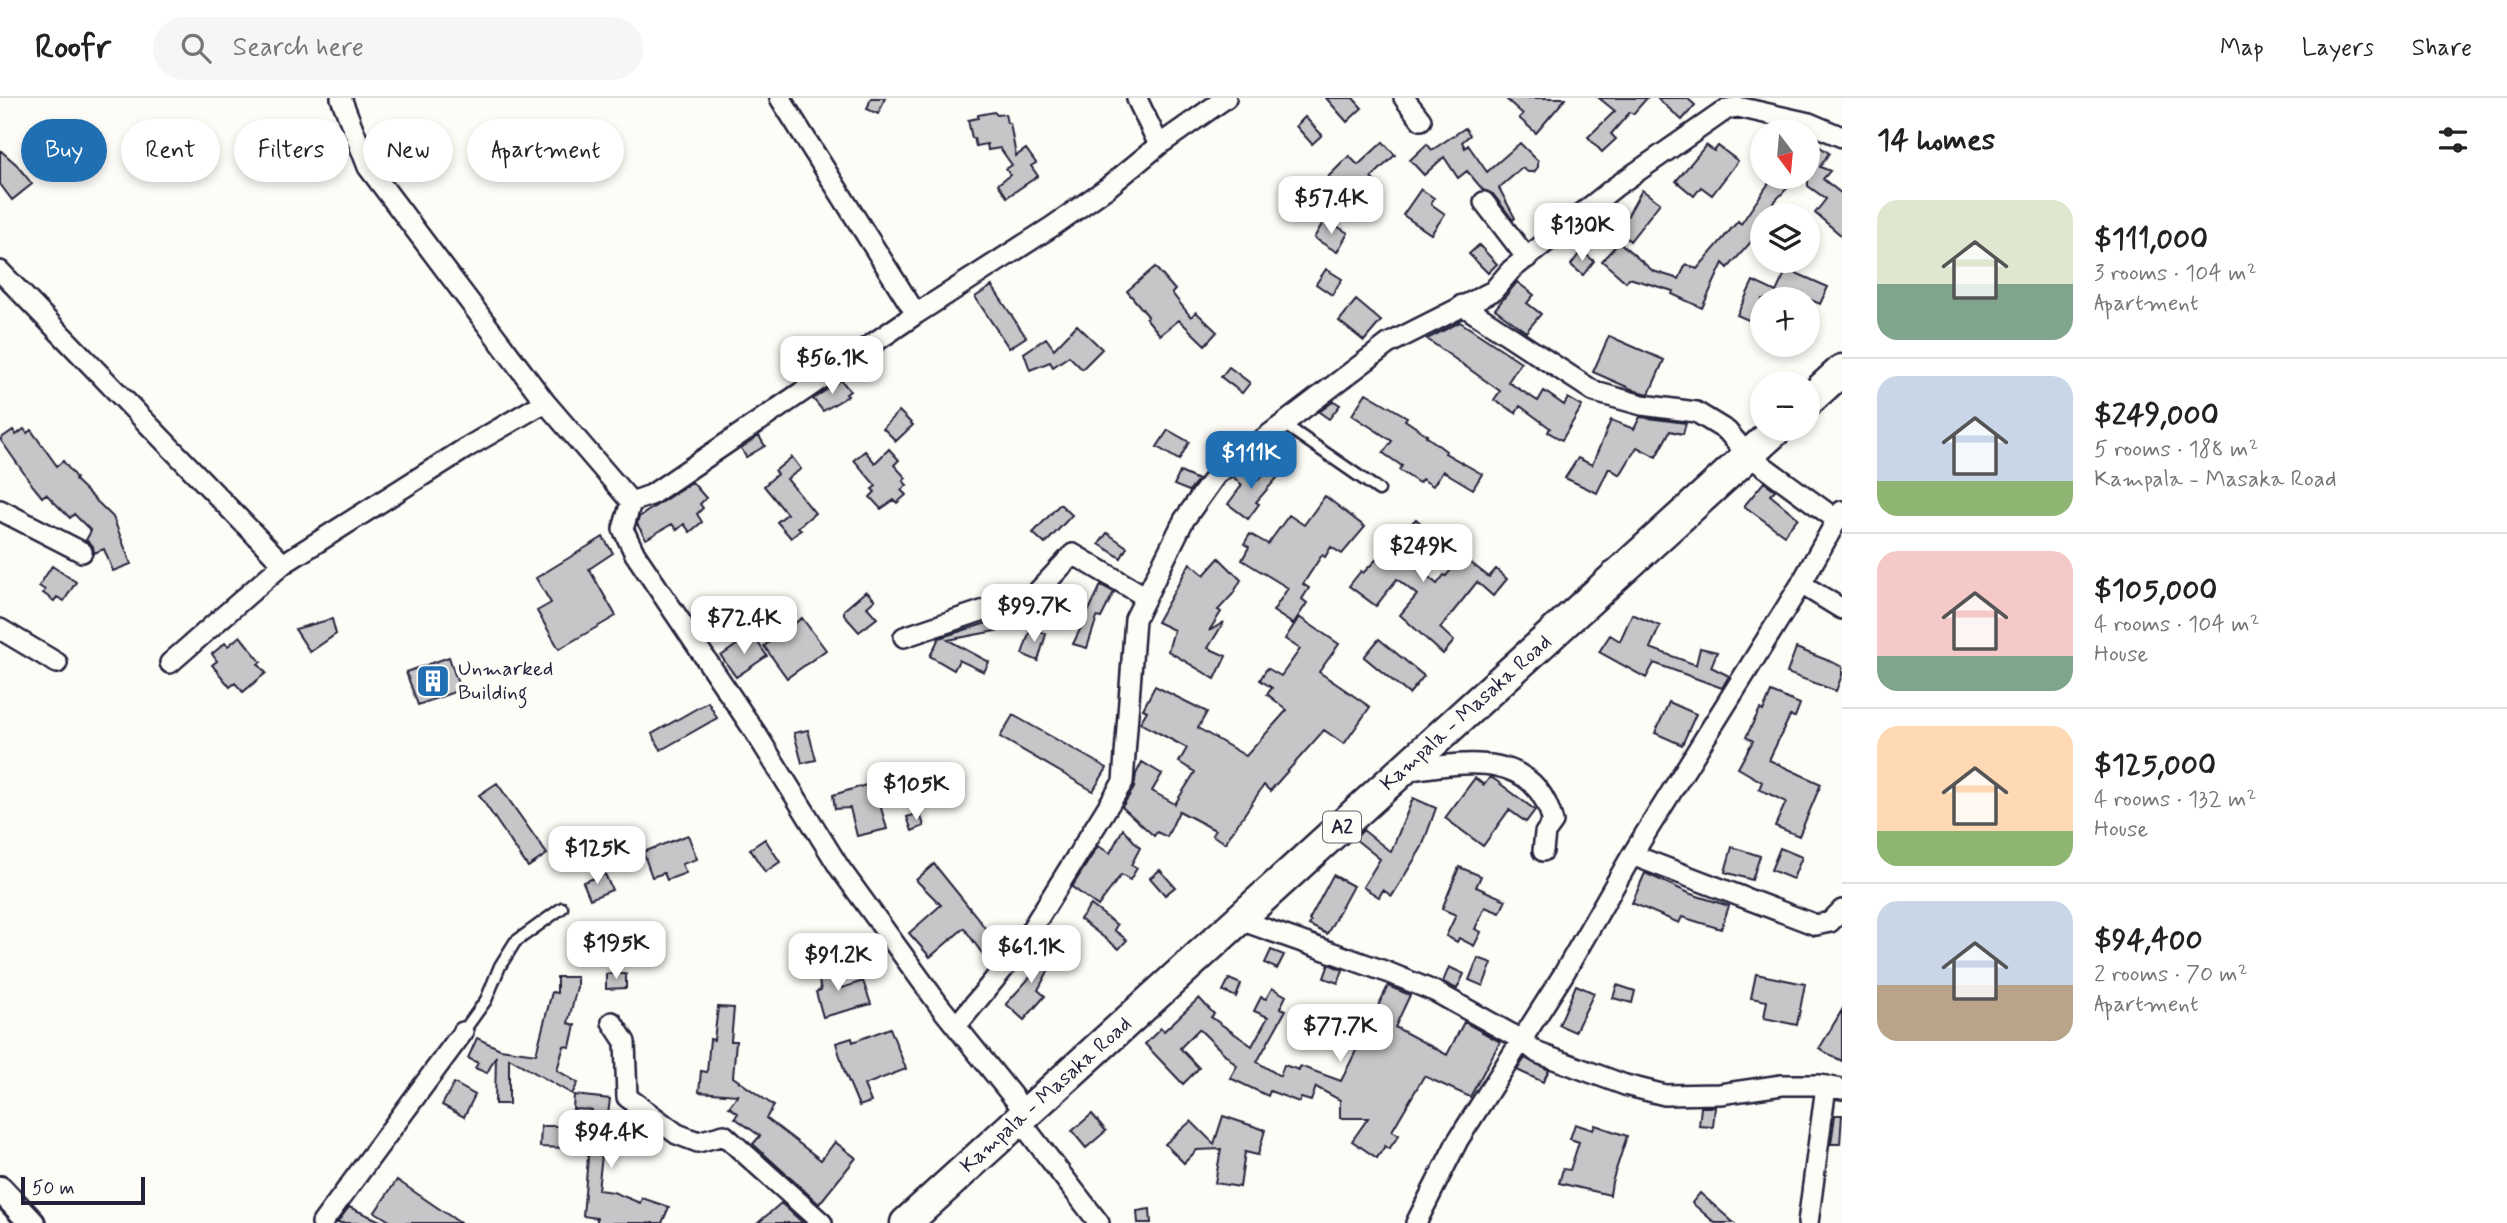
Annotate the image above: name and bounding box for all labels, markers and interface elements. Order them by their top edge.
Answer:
search box [153,17,643,80]
text: Roofr [35,26,111,70]
icon: search [177,29,215,67]
text: Search here [233,31,364,65]
text: Map [2220,33,2264,64]
text: Layers [2302,33,2374,64]
text: Share [2412,33,2472,64]
chip: Buy [21,119,107,182]
chip: Rent [121,119,220,182]
chip: Filters [234,119,349,182]
chip: New [363,119,453,182]
chip: Apartment [467,119,624,182]
north arrow [1750,119,1820,189]
map controls [1750,119,1820,441]
text: 14 homes [1877,121,1995,160]
icon: filters [2434,121,2472,159]
pin: $57.4K [1274,176,1388,236]
text: $57.4K [1294,184,1368,214]
button: layers [1750,203,1820,273]
pin: $130K [1533,204,1631,263]
text: $130K [1550,211,1614,241]
text: $111,000 [2094,220,2208,259]
icon: home [1933,228,2017,312]
text: 3 rooms · 104 m² [2094,259,2257,289]
button: + [1750,287,1820,357]
text: Apartment [2094,289,2199,319]
pin: $56.1K [775,336,889,396]
text: $56.1K [796,344,868,374]
button: − [1750,371,1820,441]
text: $249,000 [2094,396,2219,435]
icon: home [1933,404,2017,488]
pin: $111K [1202,432,1300,491]
text: 5 rooms · 188 m² [2094,435,2258,465]
text: $111K [1222,439,1280,469]
text: Kampala - Masaka Road [2094,465,2337,495]
pin: $249K [1374,524,1472,584]
text: $249K [1389,532,1457,562]
text: $105,000 [2094,571,2217,610]
icon: home [1933,579,2017,663]
pin: $99.7K [977,584,1091,644]
text: $99.7K [997,592,1071,622]
pin: $72.4K [687,596,801,656]
text: $72.4K [707,604,781,634]
text: 4 rooms · 104 m² [2094,610,2260,640]
street label: Kampala - Masaka Road [1374,628,1558,798]
text: House [2094,640,2148,670]
place label: Unmarked Building [458,655,553,709]
building icon: Unmarked Building [414,662,452,700]
text: $125,000 [2094,746,2216,785]
icon: home [1933,754,2017,838]
pin: $105K [867,762,965,822]
text: $105K [883,770,949,800]
text: 4 rooms · 132 m² [2094,785,2256,815]
road number: A2 [1323,812,1361,842]
text: House [2094,815,2148,845]
pin: $125K [548,826,646,886]
text: $125K [565,834,629,864]
text: $94,400 [2094,921,2203,960]
pin: $195K [567,922,665,981]
pin: $61.1K [974,926,1088,985]
text: $195K [583,929,649,959]
icon: home [1933,929,2017,1013]
text: $61.1K [998,933,1064,963]
pin: $91.2K [781,934,895,993]
text: $91.2K [805,941,872,971]
text: 2 rooms · 70 m² [2094,960,2248,990]
text: Apartment [2094,990,2199,1020]
pin: $77.7K [1283,1004,1397,1064]
street label: Kampala - Masaka Road [954,1010,1138,1180]
text: $77.7K [1303,1012,1377,1042]
pin: $94.4K [554,1110,668,1170]
text: $94.4K [574,1118,648,1148]
scale bar [21,1174,145,1206]
text: 50 m [32,1176,75,1201]

